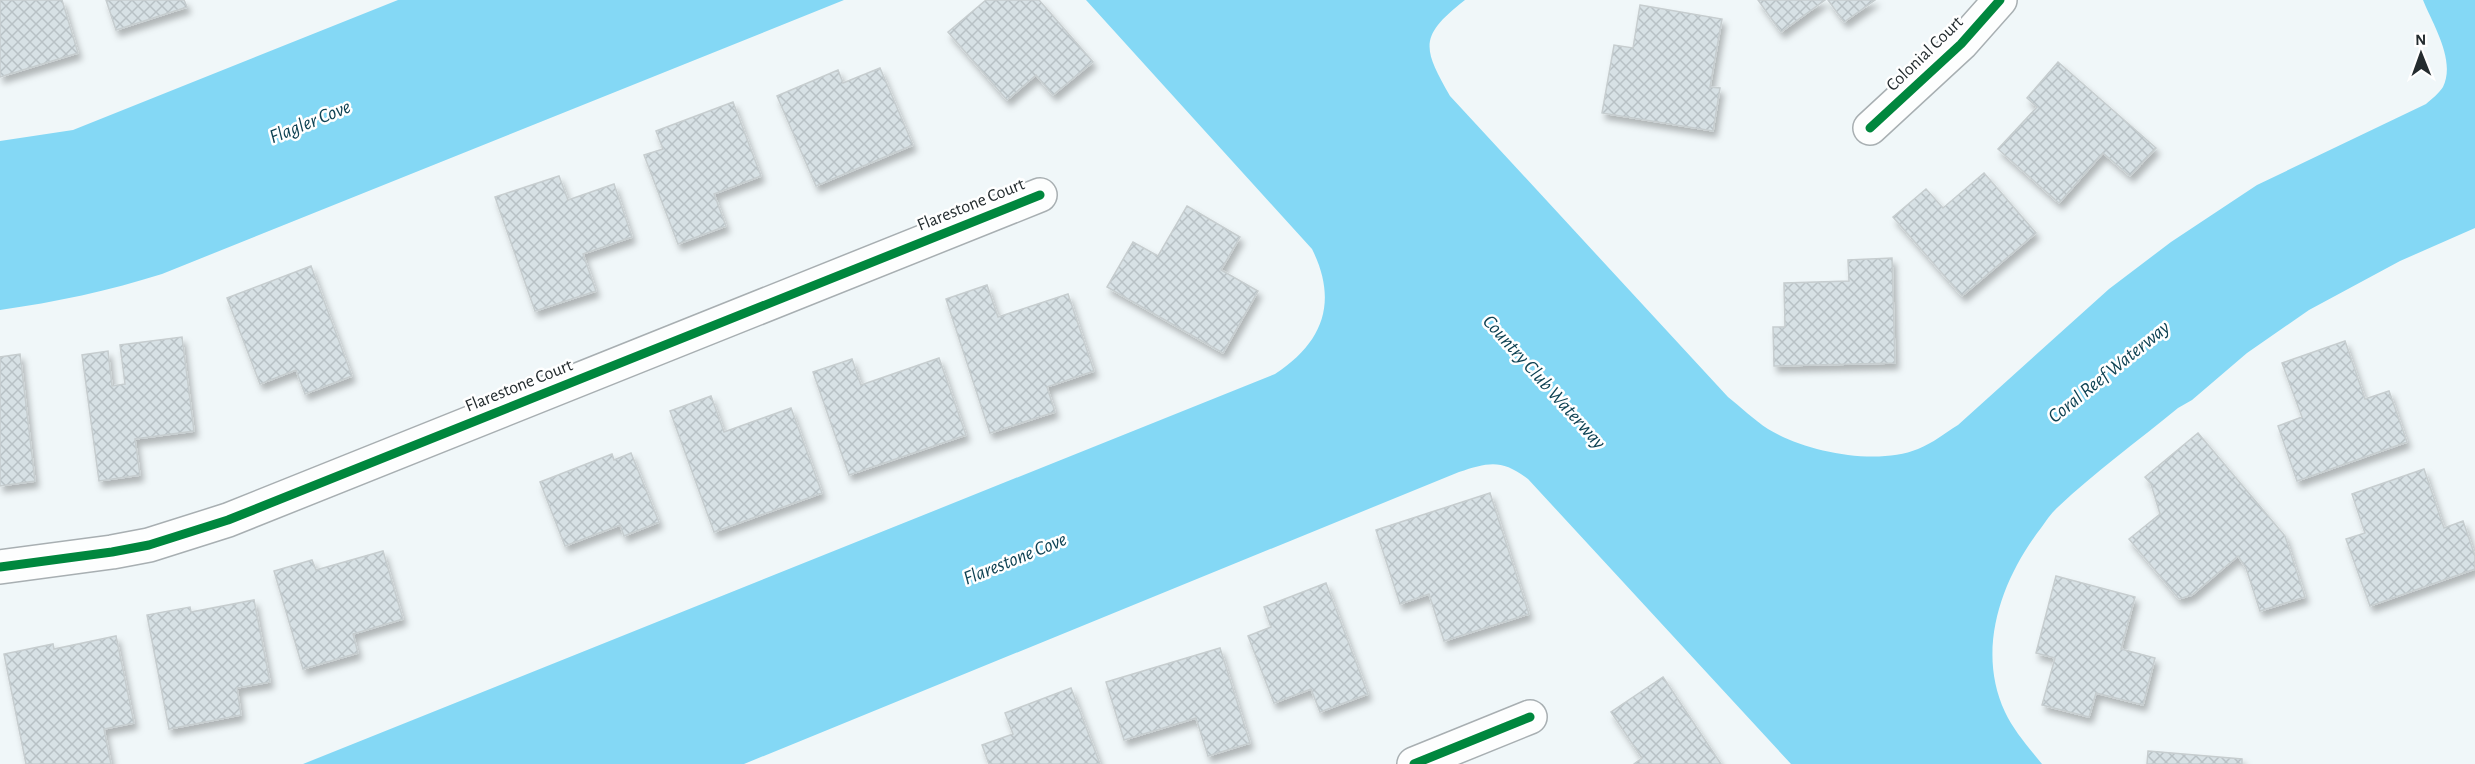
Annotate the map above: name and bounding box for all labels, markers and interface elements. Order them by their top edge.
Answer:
street label: Colonial Court [1883,13,1967,95]
north arrow [2391,24,2451,84]
text: N [2415,32,2426,48]
water label: Flagler Cove [267,97,354,147]
street label: Flarestone Court [915,175,1028,235]
water label: Country Club Waterway [1479,311,1610,453]
water label: Coral Reef Waterway [2044,317,2174,427]
street label: Flarestone Court [463,356,576,416]
water label: Flarestone Cove [960,529,1070,589]

